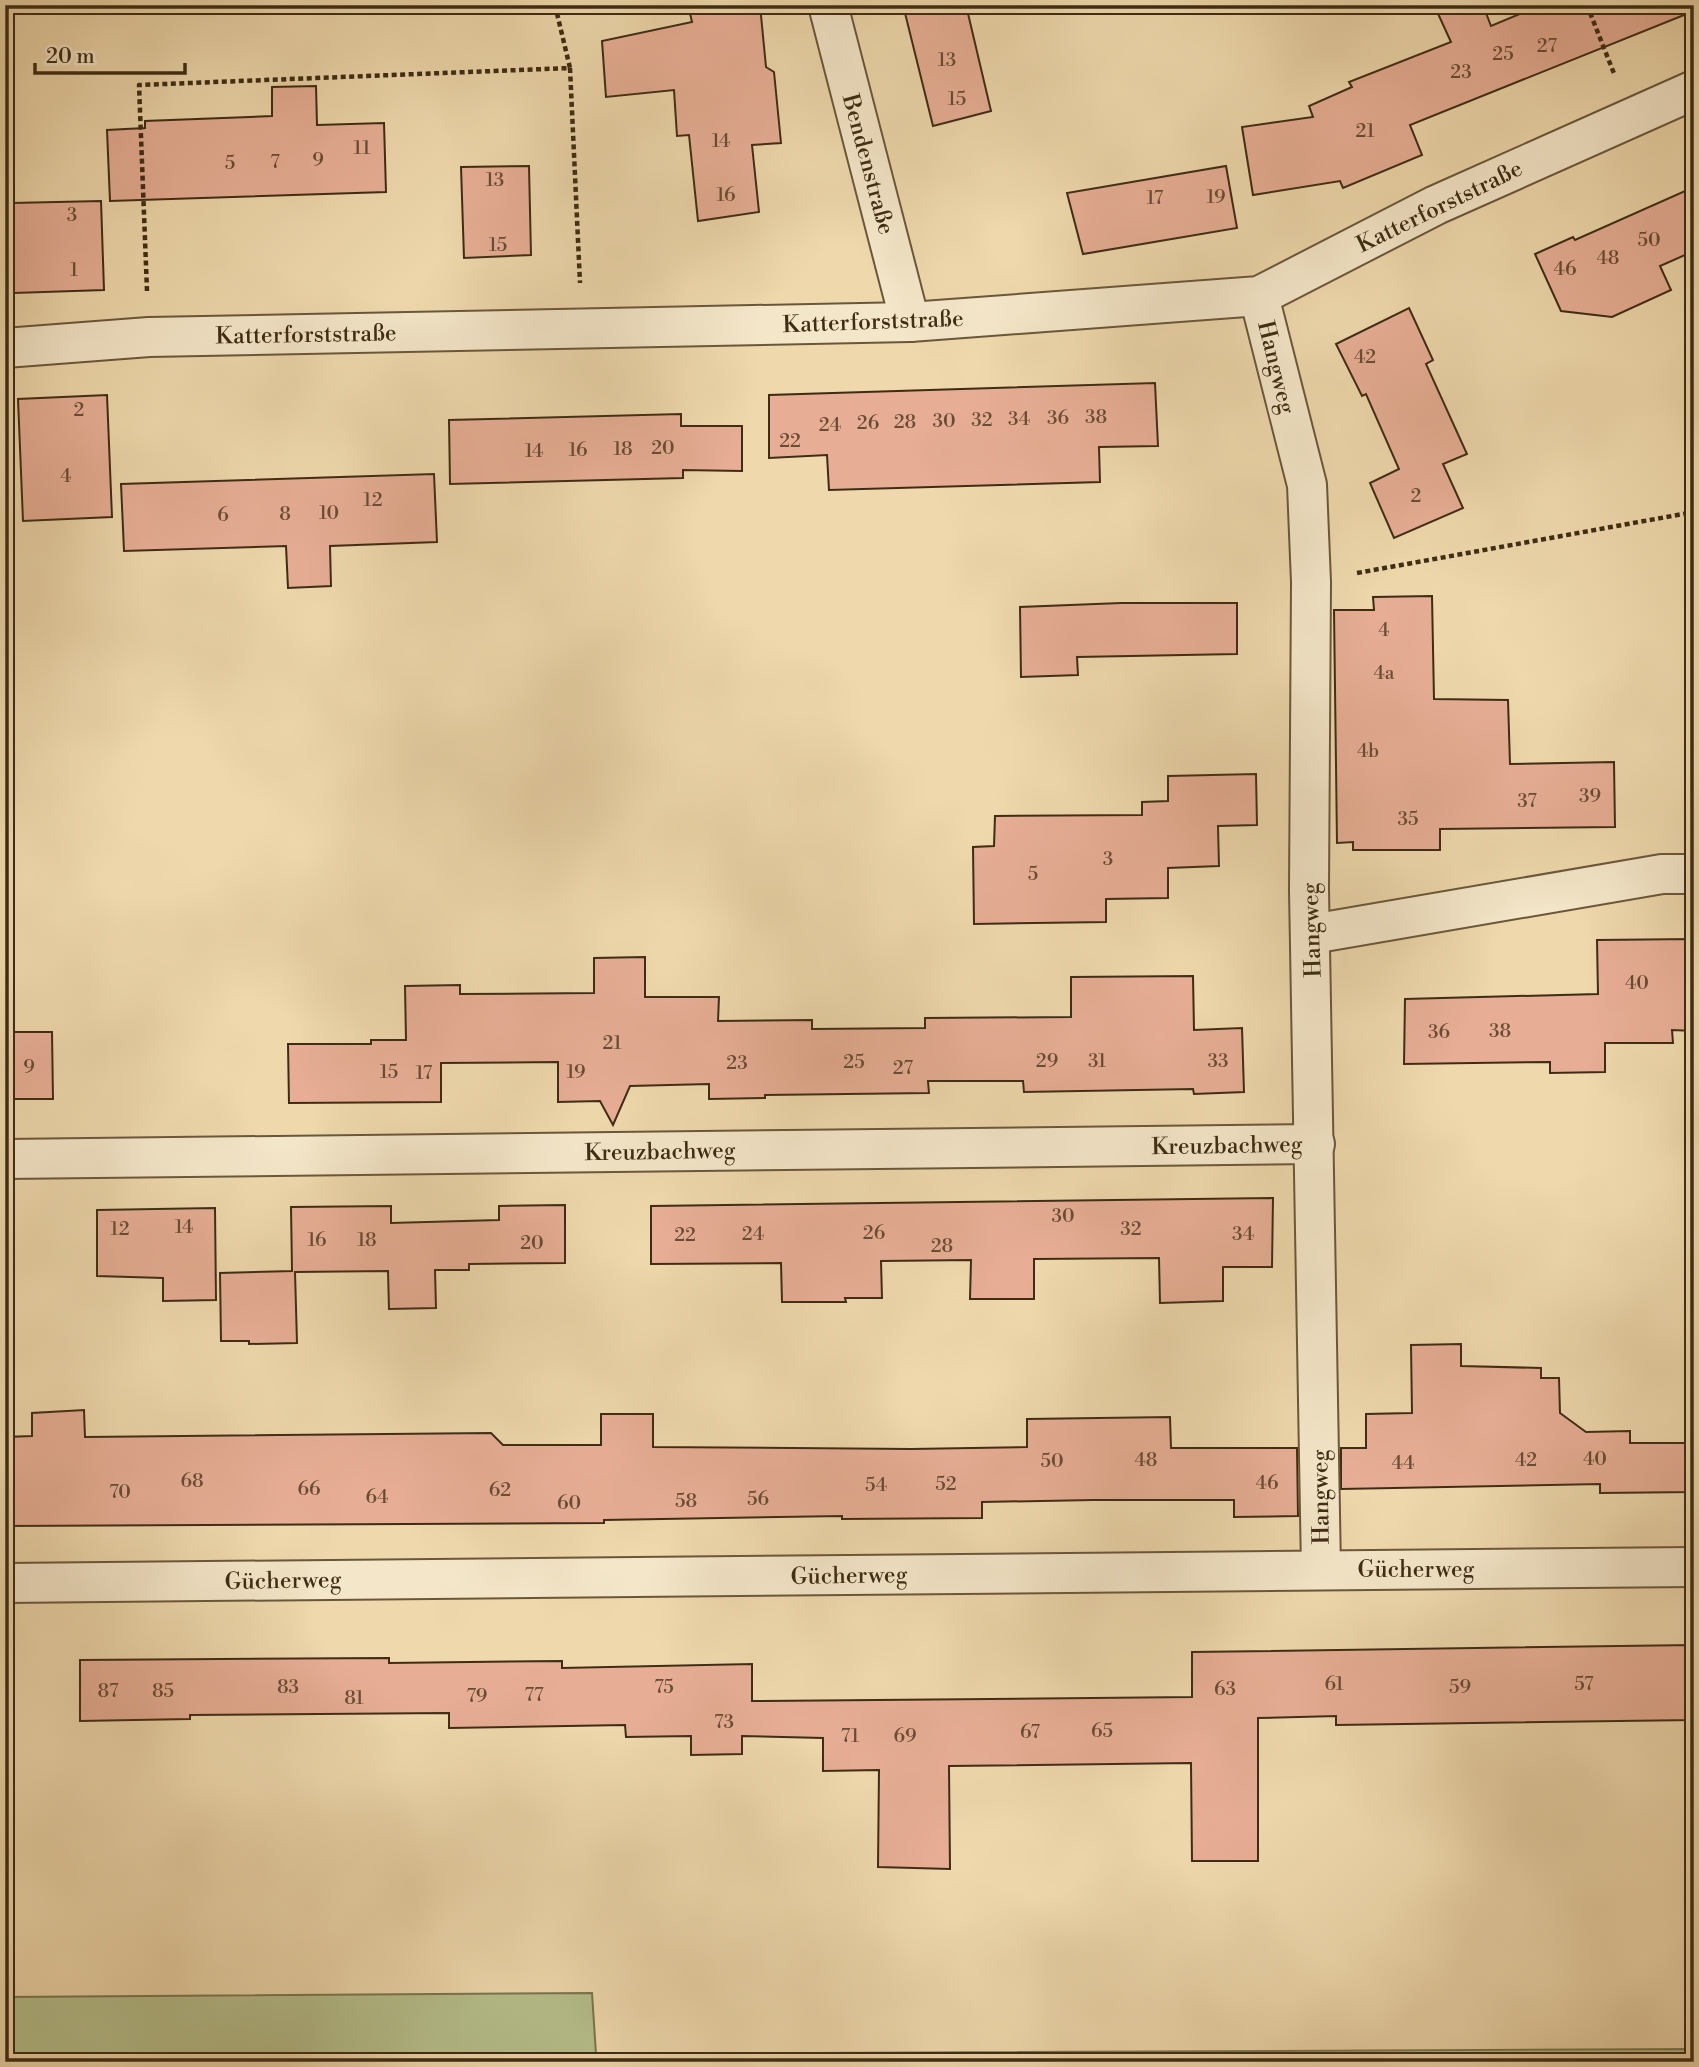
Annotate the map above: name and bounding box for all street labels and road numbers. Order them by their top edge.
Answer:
street label: Bendenstraße [836,90,900,238]
street label: Katterforststraße [1352,155,1527,259]
street label: Katterforststraße [782,305,964,339]
street label: Hangweg [1251,318,1301,417]
street label: Katterforststraße [215,319,397,351]
street label: Hangweg [1296,882,1328,978]
street label: Kreuzbachweg [1151,1131,1303,1161]
street label: Kreuzbachweg [584,1137,736,1167]
street label: Hangweg [1306,1449,1336,1545]
street label: Gücherweg [1358,1556,1475,1584]
street label: Gücherweg [790,1561,908,1591]
street label: Gücherweg [224,1566,342,1596]

